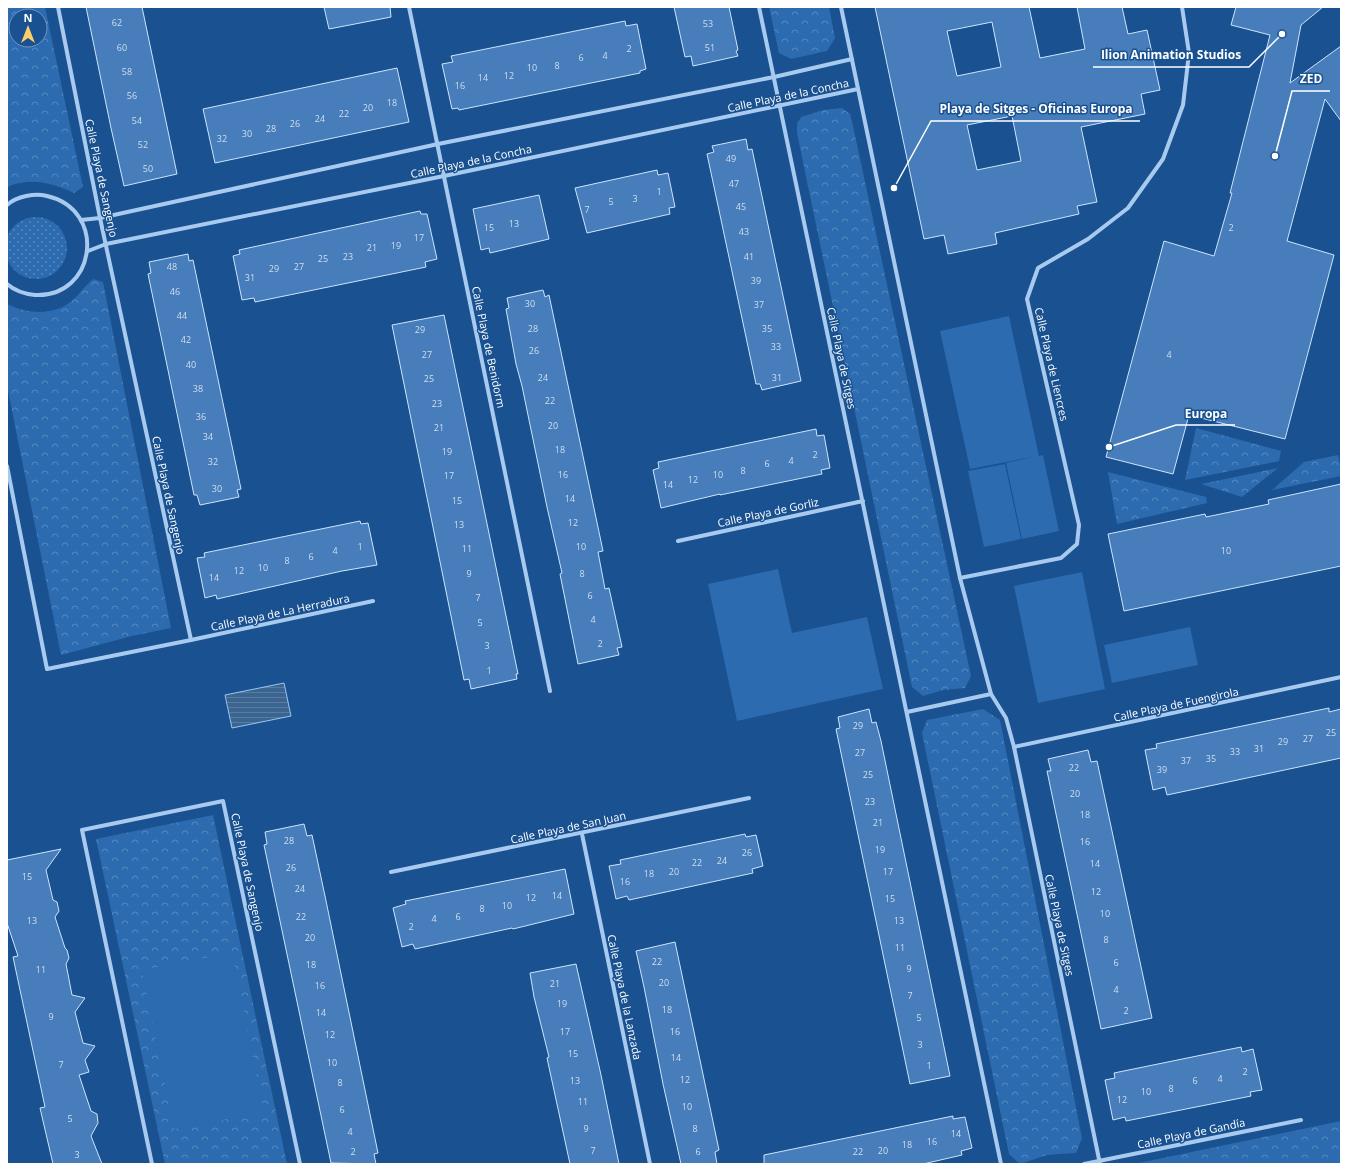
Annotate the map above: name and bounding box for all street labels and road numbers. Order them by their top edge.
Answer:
street label: Calle Playa de la Concha [726,75,850,115]
street label: Calle Playa de Sangenjo [82,117,122,239]
street label: Calle Playa de la Concha [409,141,533,181]
street label: Calle Playa de Benidorm [469,285,509,409]
street label: Calle Playa de Sitges [824,306,860,410]
street label: Calle Playa de Liencres [1032,306,1072,422]
street label: Calle Playa de Sangenjo [149,434,189,556]
street label: Calle Playa de Gorliz [716,494,820,530]
street label: Calle Playa de La Herradura [209,590,351,634]
street label: Calle Playa de Fuengirola [1112,683,1240,725]
street label: Calle Playa de San Juan [509,807,627,847]
street label: Calle Playa de Sangenjo [228,811,268,933]
street label: Calle Playa de Sitges [1042,873,1078,977]
street label: Calle Playa de la Lanzada [604,933,646,1061]
street label: Calle Playa de Gandía [1136,1114,1246,1152]

